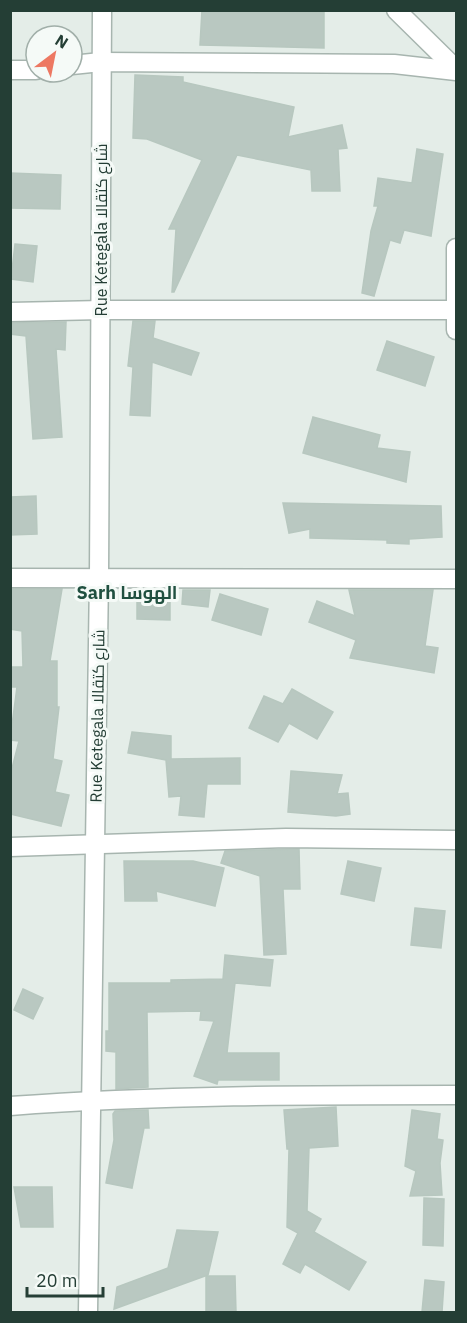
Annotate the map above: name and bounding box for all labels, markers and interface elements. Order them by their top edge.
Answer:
north arrow [24,24,84,84]
text: N [52,30,72,53]
street label: Rue Ketegala شارع كتقالا [91,143,113,317]
district label: Sarh الهوسا [77,581,178,604]
street label: Rue Ketegala شارع كتقالا [85,629,111,803]
scale bar [27,1260,104,1298]
text: 20 m [36,1269,78,1292]

